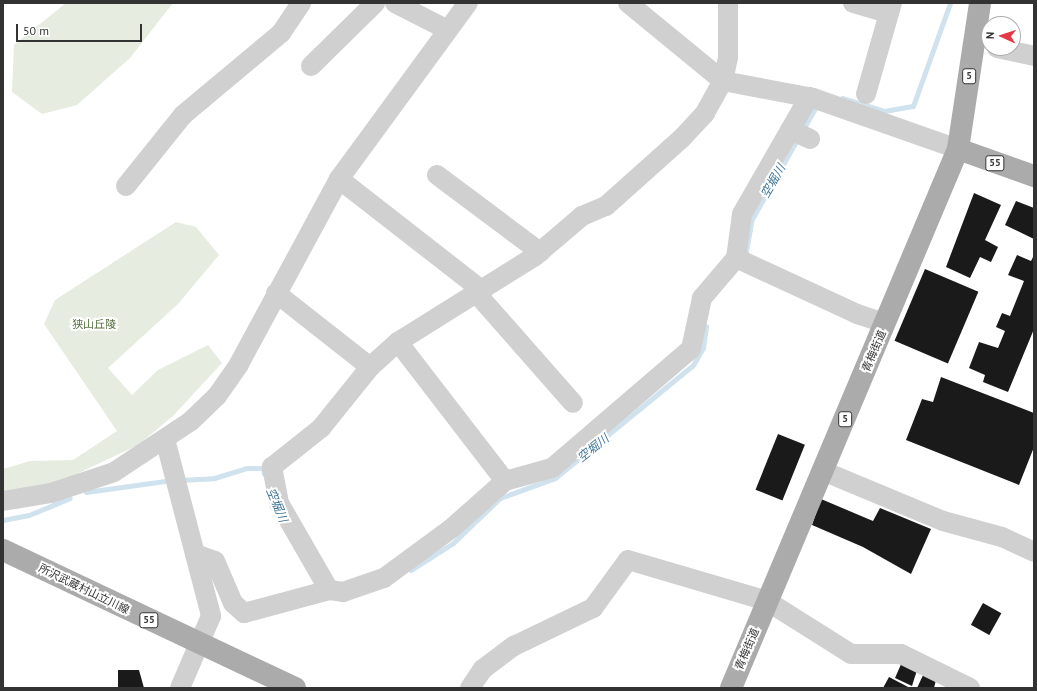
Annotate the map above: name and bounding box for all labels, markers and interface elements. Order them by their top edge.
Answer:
scale bar [18,16,144,42]
north arrow [981,16,1021,56]
text: 50 m [23,23,49,38]
text: N [983,31,997,39]
road number: 5 [962,68,976,84]
road number: 55 [985,155,1005,171]
water label: 空堀川 [758,162,788,200]
park label: 狭山丘陵 [72,317,116,331]
street label: 青梅街道 [859,328,889,374]
road number: 5 [838,411,852,427]
water label: 空堀川 [574,431,612,465]
water label: 空堀川 [263,486,291,524]
street label: 所沢武蔵村山立川線 [37,561,131,617]
road number: 55 [139,612,159,628]
street label: 青梅街道 [732,626,762,672]

